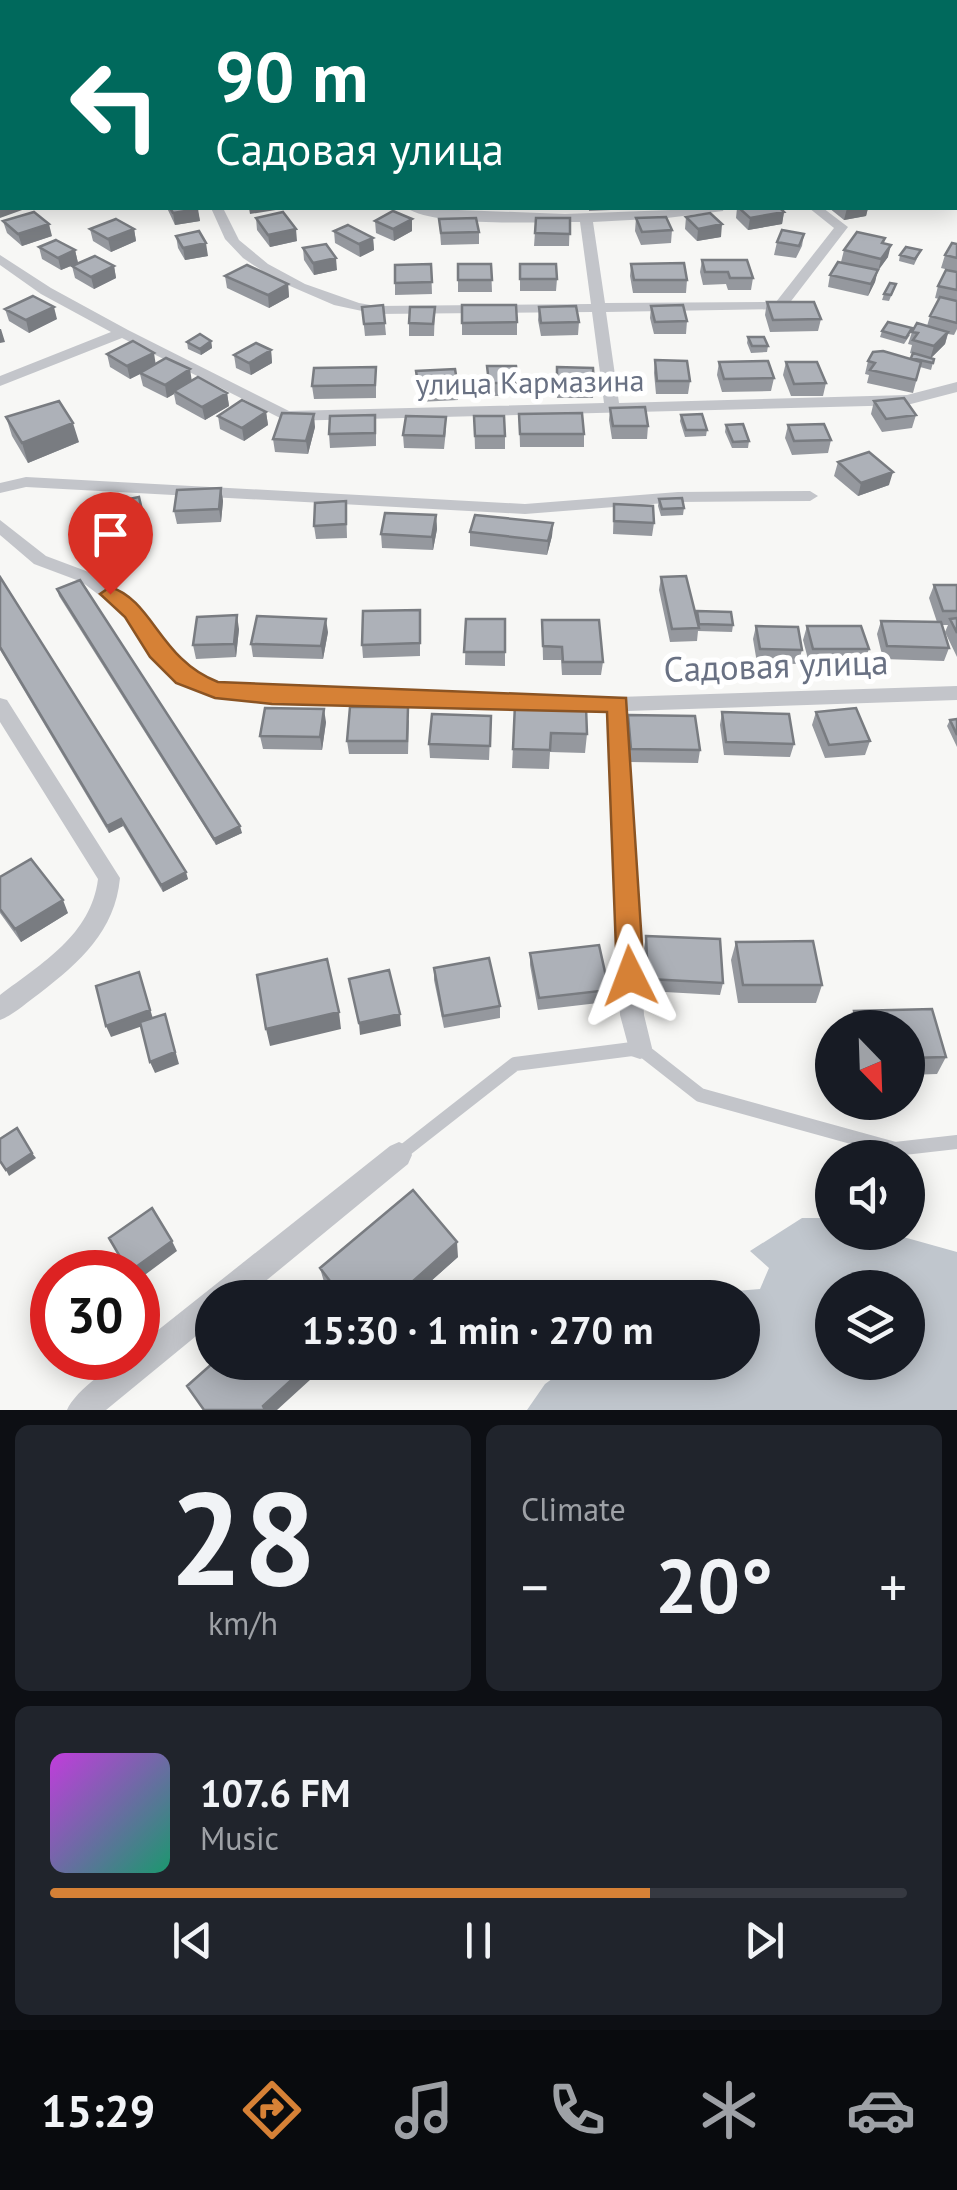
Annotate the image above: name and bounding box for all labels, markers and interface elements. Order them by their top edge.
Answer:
text: 90 m [215,31,368,121]
icon: left [50,40,180,170]
text: Садовая улица [215,119,504,177]
street label: улица Кармазина [415,360,645,403]
pin [68,492,153,595]
icon: arrive [83,507,138,562]
street label: Садовая улица [663,638,889,692]
position arrow [578,924,682,1028]
north arrow [815,1010,925,1120]
map controls [815,1010,925,1380]
button: sound [815,1140,925,1250]
speed limit sign: 30 [30,1250,160,1380]
button: layers [815,1270,925,1380]
text: 15:30 · 1 min · 270 m [302,1305,653,1354]
text: 28 [169,1453,317,1621]
text: Climate [521,1488,626,1530]
text: 20° [655,1537,773,1634]
text: − [521,1551,549,1622]
text: + [879,1551,907,1622]
text: km/h [208,1602,278,1644]
text: 107.6 FM [200,1768,350,1817]
text: Music [200,1817,279,1859]
icon: previous [165,1913,220,1968]
icon: pause [451,1913,506,1968]
icon: next [737,1913,792,1968]
icon: directions [237,2075,307,2145]
icon: music [389,2075,459,2145]
icon: phone [542,2075,612,2145]
icon: climate [694,2075,764,2145]
icon: car [846,2075,916,2145]
text: 15:29 [41,2081,155,2139]

